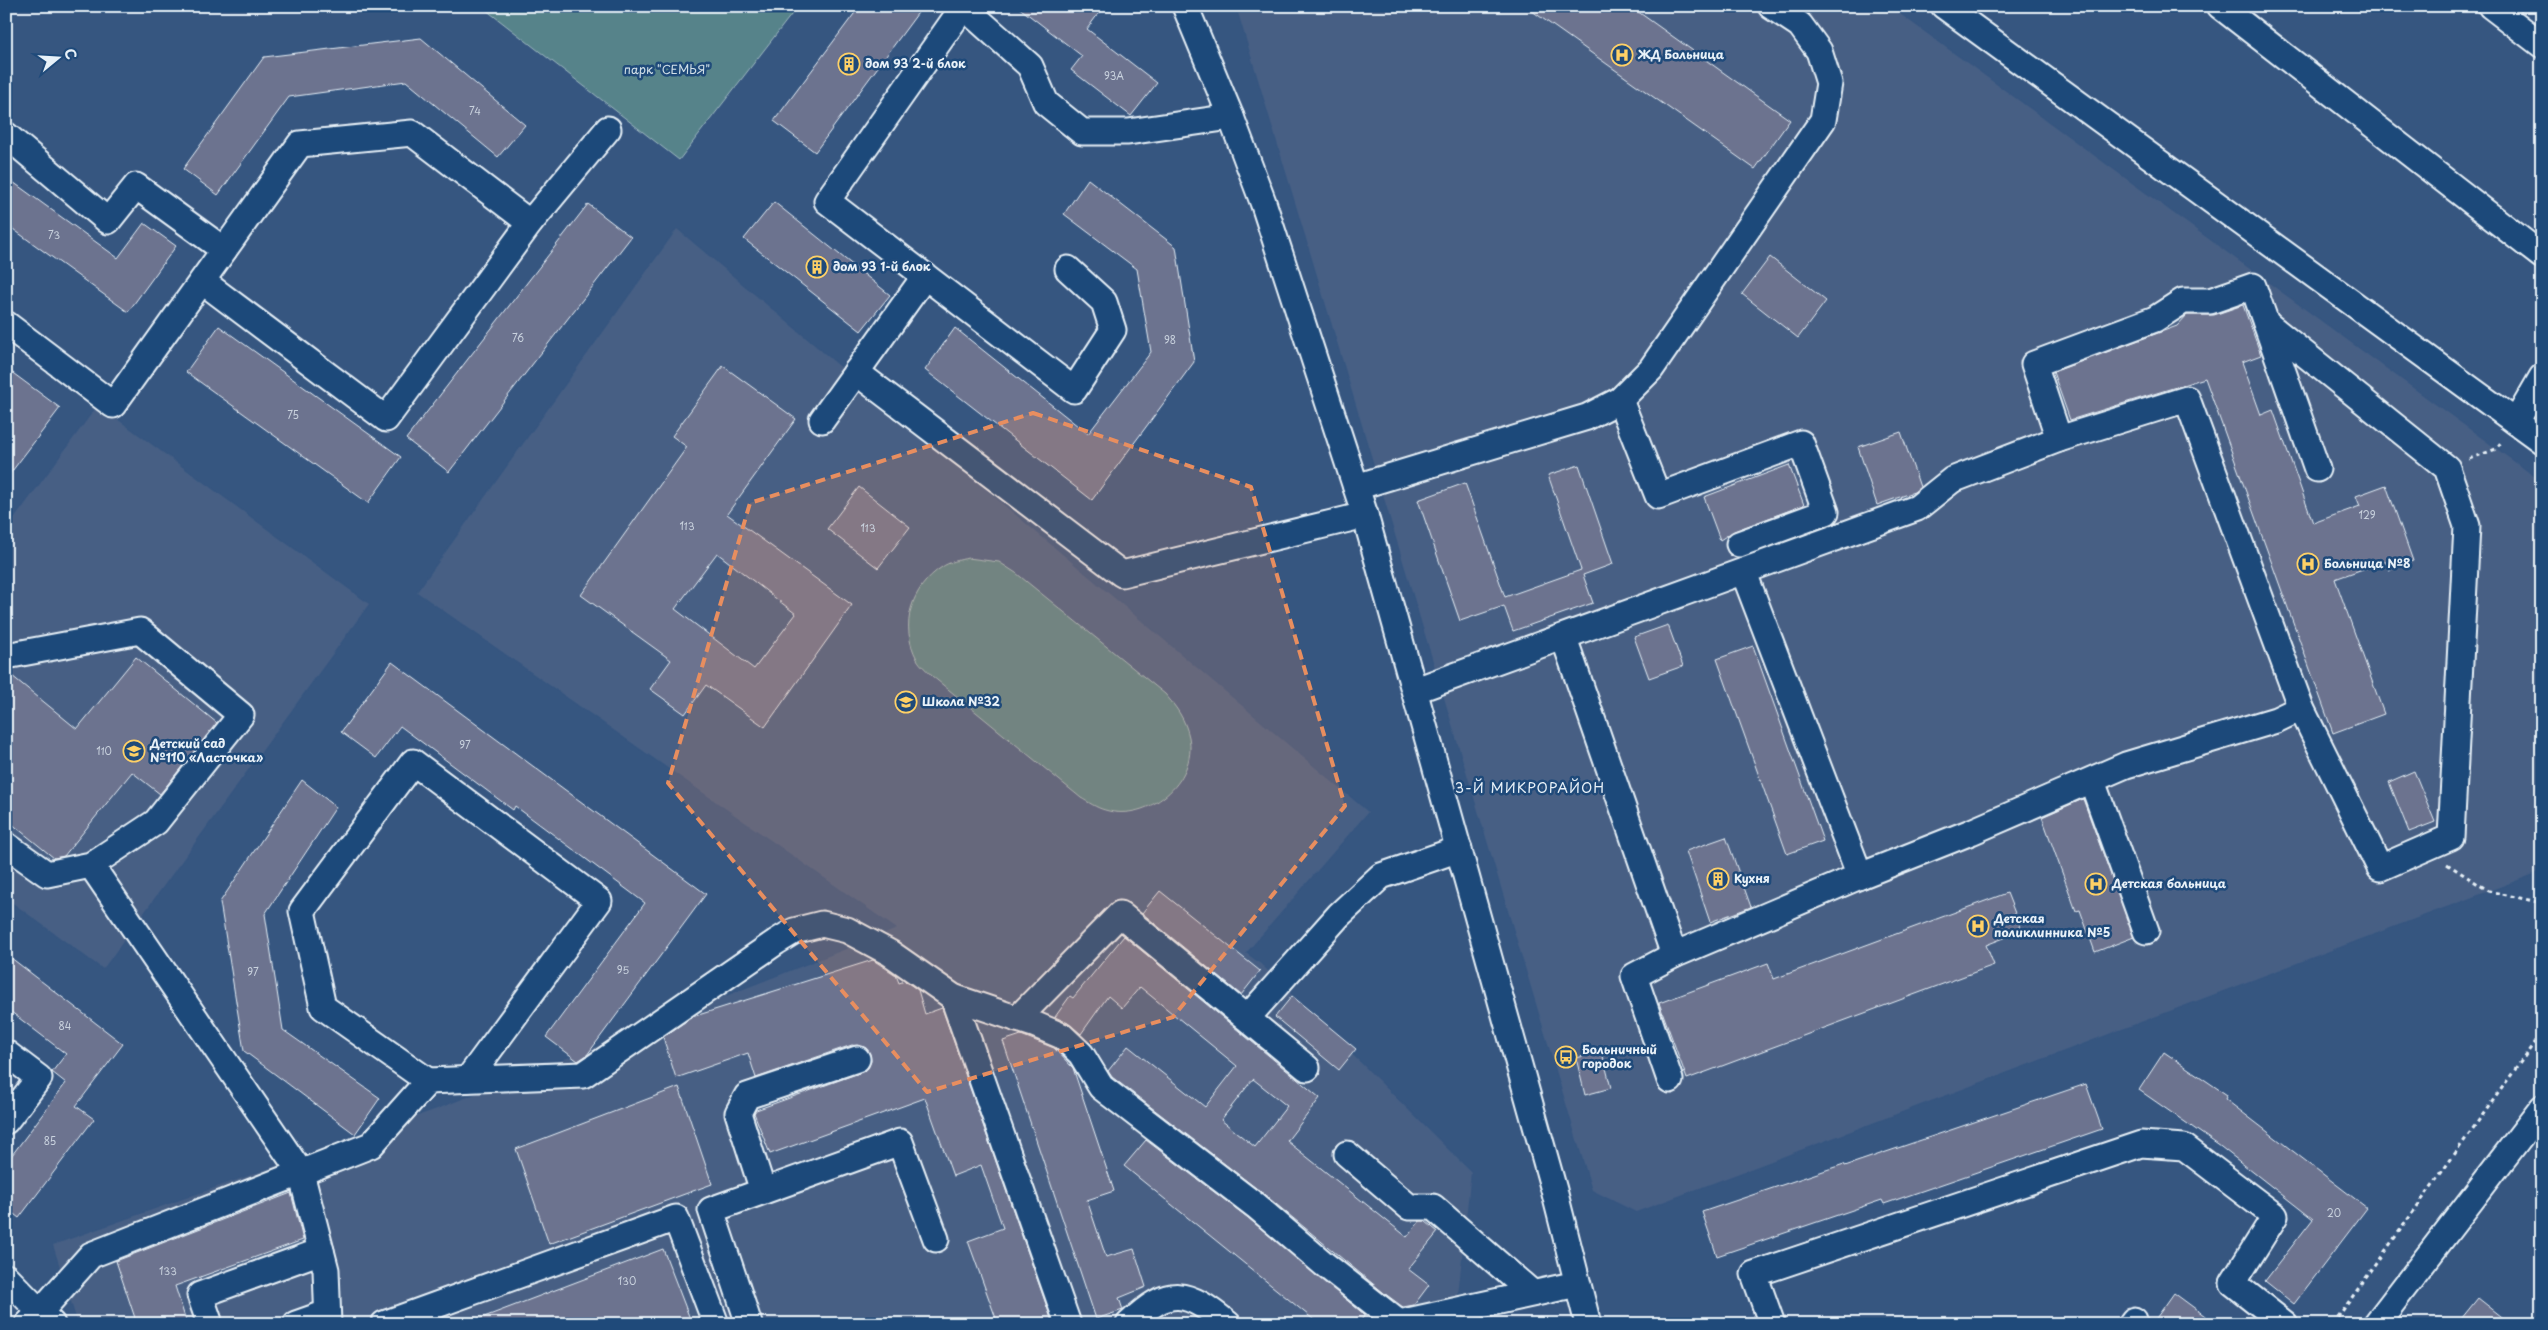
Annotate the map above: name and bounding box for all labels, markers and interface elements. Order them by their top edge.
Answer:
north arrow [32,32,82,82]
hospital icon: ЖД Больница [1610,43,1634,67]
place label: ЖД Больница [1637,45,1725,63]
text: С [59,46,82,62]
building icon: дом 93 2-й блок [837,52,861,76]
place label: дом 93 2-й блок [865,54,966,72]
park label: парк "СЕМЬЯ" [624,60,710,78]
house number: 93А [1104,68,1124,83]
house number: 74 [469,103,481,118]
house number: 73 [48,227,60,242]
building icon: дом 93 1-й блок [805,255,829,279]
place label: дом 93 1-й блок [833,257,931,275]
house number: 76 [512,330,524,345]
house number: 98 [1164,332,1176,347]
house number: 75 [287,407,299,422]
house number: 129 [2358,507,2376,522]
house number: 113 [679,518,695,533]
house number: 113 [860,520,876,535]
hospital icon: Больница №8 [2296,552,2320,576]
place label: Больница №8 [2324,554,2411,572]
school or university icon: Школа №32 [894,690,918,714]
place label: Школа №32 [922,692,1000,710]
place label: Детский сад №110 «Ласточка» [149,734,263,766]
house number: 97 [459,737,471,752]
school or university icon: Детский сад №110 «Ласточка» [122,739,146,763]
house number: 110 [96,743,112,758]
district label: 3-Й МИКРОРАЙОН [1455,777,1605,798]
building icon: Кухня [1706,867,1730,891]
place label: Кухня [1734,869,1770,887]
hospital icon: Детская больница [2084,872,2108,896]
place label: Детская больница [2111,874,2227,892]
place label: Детская поликлинника №5 [1993,909,2110,941]
hospital icon: Детская поликлинника №5 [1966,914,1990,938]
house number: 95 [617,962,629,977]
house number: 97 [247,964,259,979]
house number: 84 [59,1018,72,1033]
place label: Больничный городок [1582,1040,1657,1072]
bus stop icon: Больничный городок [1554,1045,1578,1069]
house number: 85 [44,1133,56,1148]
house number: 20 [2327,1205,2341,1220]
house number: 133 [159,1263,177,1278]
house number: 130 [618,1273,636,1288]

